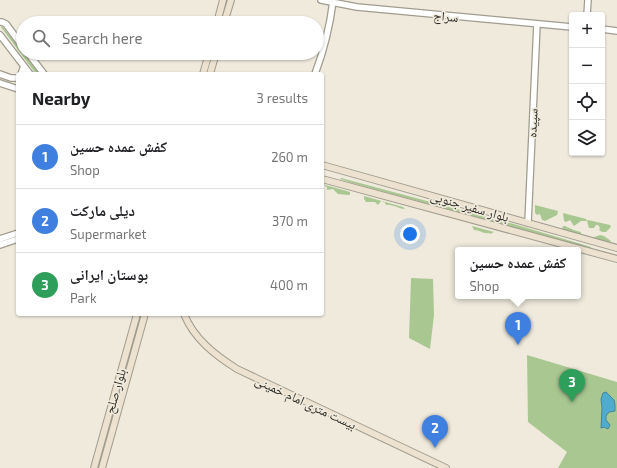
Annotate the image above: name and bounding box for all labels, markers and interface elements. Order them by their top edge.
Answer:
street label: سراج [433,7,459,27]
map controls [569,12,605,156]
button: + [569,12,605,48]
search box [16,16,324,60]
icon: search [30,27,52,49]
text: Search here [62,29,143,47]
button: − [569,48,605,84]
button: locate [569,84,605,120]
text: Nearby [32,88,90,108]
text: 3 results [257,90,308,106]
street label: سپیده [523,108,542,138]
button: layers [569,120,605,156]
text: کفش عمده حسین [70,137,167,155]
text: 1 [42,149,48,165]
text: 260 m [271,149,308,165]
text: Shop [70,162,100,178]
street label: بلوار سفیر جنوبی [429,187,511,226]
text: دیلی مارکت [70,201,135,219]
text: 2 [41,213,49,229]
text: 370 m [272,213,308,229]
your location [400,224,420,244]
text: Supermarket [70,226,147,242]
popup [455,247,581,299]
text: کفش عمده حسین [469,253,567,271]
text: بوستان ایرانی [70,265,148,283]
text: 3 [41,277,49,293]
text: 400 m [270,277,308,293]
text: Shop [469,278,499,294]
text: Park [70,290,97,306]
pin: 1 [505,312,531,345]
street label: بلوار صلح [101,367,131,416]
pin: 3 [559,369,585,402]
street label: بیست متری امام خمینی [252,372,359,433]
pin: 2 [422,415,448,448]

